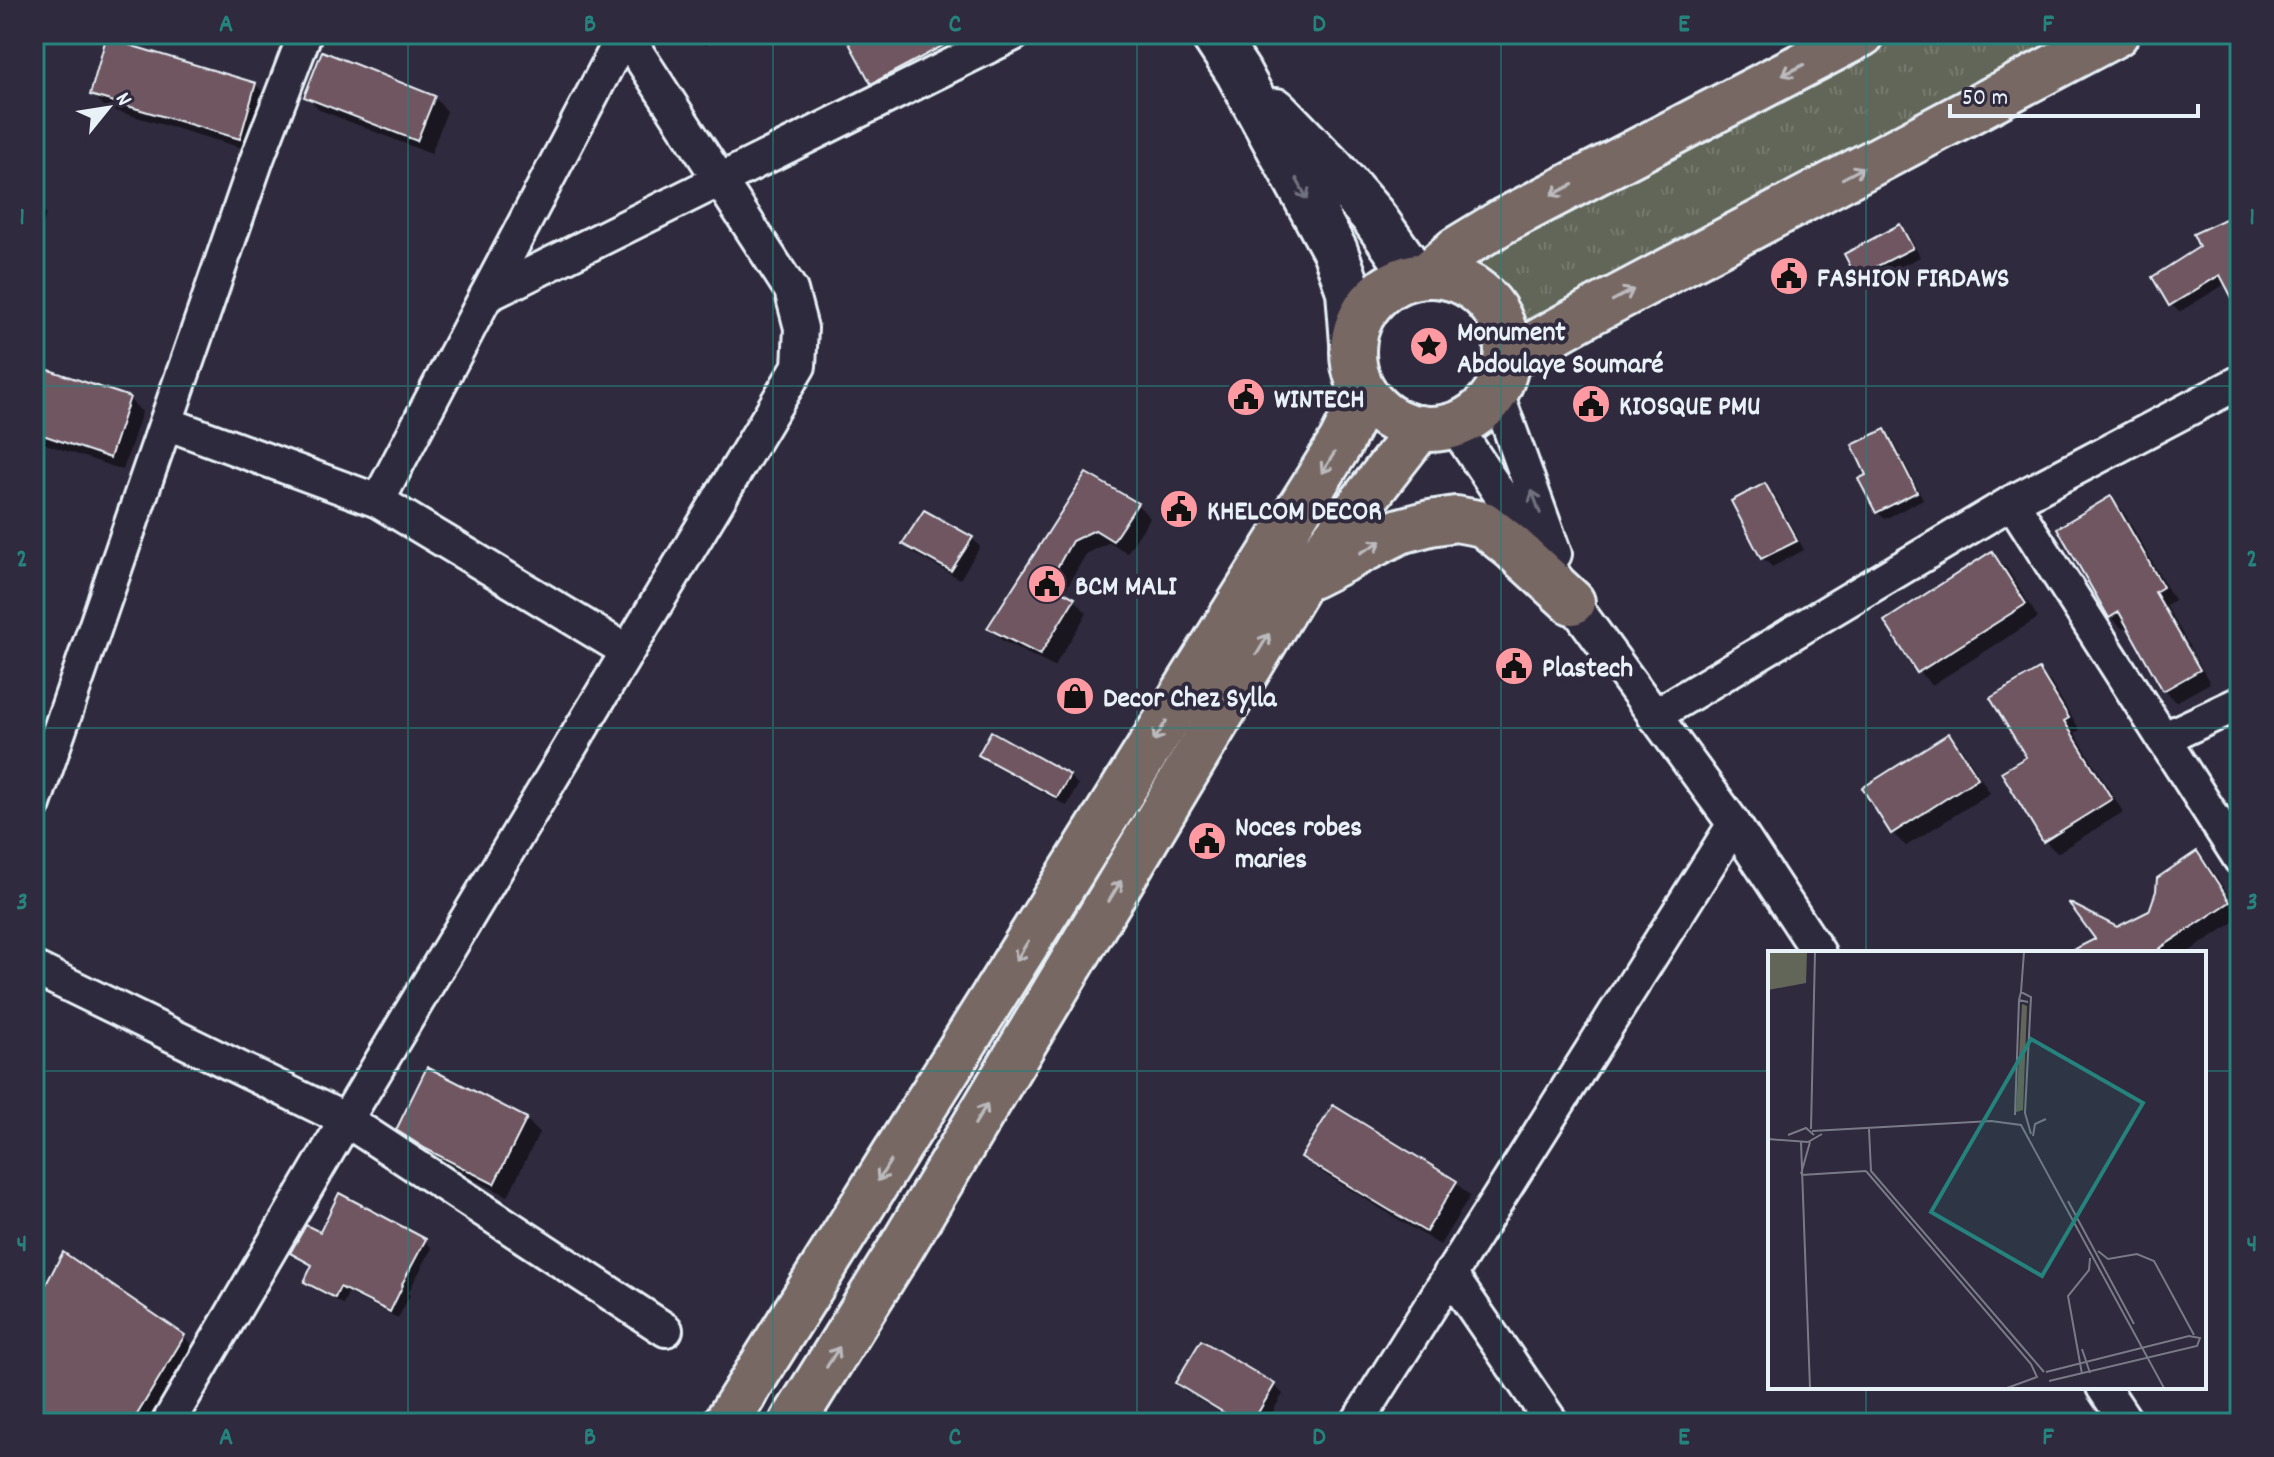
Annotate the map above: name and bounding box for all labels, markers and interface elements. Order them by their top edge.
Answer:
text: A [219,7,233,44]
text: B [584,7,596,44]
text: C [949,7,962,44]
text: D [1312,7,1326,44]
text: E [1678,7,1690,44]
text: F [2042,7,2054,44]
one-way arrow [1782,62,1806,78]
north arrow [68,68,148,148]
scale bar [1950,68,2198,118]
text: 50 m [1962,82,2008,116]
text: N [106,87,138,112]
one-way arrow [1841,165,1864,181]
one-way arrow [1294,177,1310,201]
one-way arrow [1551,182,1575,198]
text: 1 [19,200,25,237]
text: 1 [2249,200,2255,237]
public building icon: FASHION FIRDAWS [1768,255,1810,297]
place label: FASHION FIRDAWS [1817,261,2009,301]
one-way arrow [1611,286,1635,302]
place label: Monument Abdoulaye Soumaré [1457,315,1664,387]
place icon: Monument Abdoulaye Soumaré [1408,325,1450,367]
public building icon: WINTECH [1225,376,1267,418]
place label: WINTECH [1274,382,1365,422]
public building icon: KIOSQUE PMU [1570,383,1612,425]
place label: KIOSQUE PMU [1619,389,1761,429]
one-way arrow [1320,451,1336,474]
public building icon: KHELCOM DECOR [1158,488,1200,530]
one-way arrow [1528,490,1542,515]
place label: KHELCOM DECOR [1207,494,1382,534]
one-way arrow [1359,538,1383,554]
text: 2 [16,542,28,579]
text: 2 [2246,542,2258,579]
public building icon: BCM MALI [1026,563,1068,605]
place label: BCM MALI [1075,569,1177,609]
one-way arrow [1256,633,1272,656]
public building icon: Plastech [1493,645,1535,687]
place label: Plastech [1542,651,1633,691]
shop icon: Decor Chez Sylla [1054,675,1096,717]
place label: Decor Chez Sylla [1103,681,1277,721]
one-way arrow [1152,719,1168,742]
place label: Noces robes maries [1235,810,1362,882]
public building icon: Noces robes maries [1186,820,1228,862]
one-way arrow [1107,880,1123,903]
text: 3 [16,885,28,922]
text: 3 [2246,885,2258,922]
one-way arrow [1014,939,1030,962]
inset map [1768,951,2206,1389]
one-way arrow [973,1103,989,1126]
one-way arrow [875,1159,891,1182]
text: 4 [17,1227,27,1264]
text: 4 [2247,1227,2257,1264]
one-way arrow [826,1346,842,1369]
text: A [219,1420,233,1457]
text: B [584,1420,596,1457]
text: C [949,1420,962,1457]
text: D [1312,1420,1326,1457]
text: E [1678,1420,1690,1457]
text: F [2042,1420,2054,1457]

